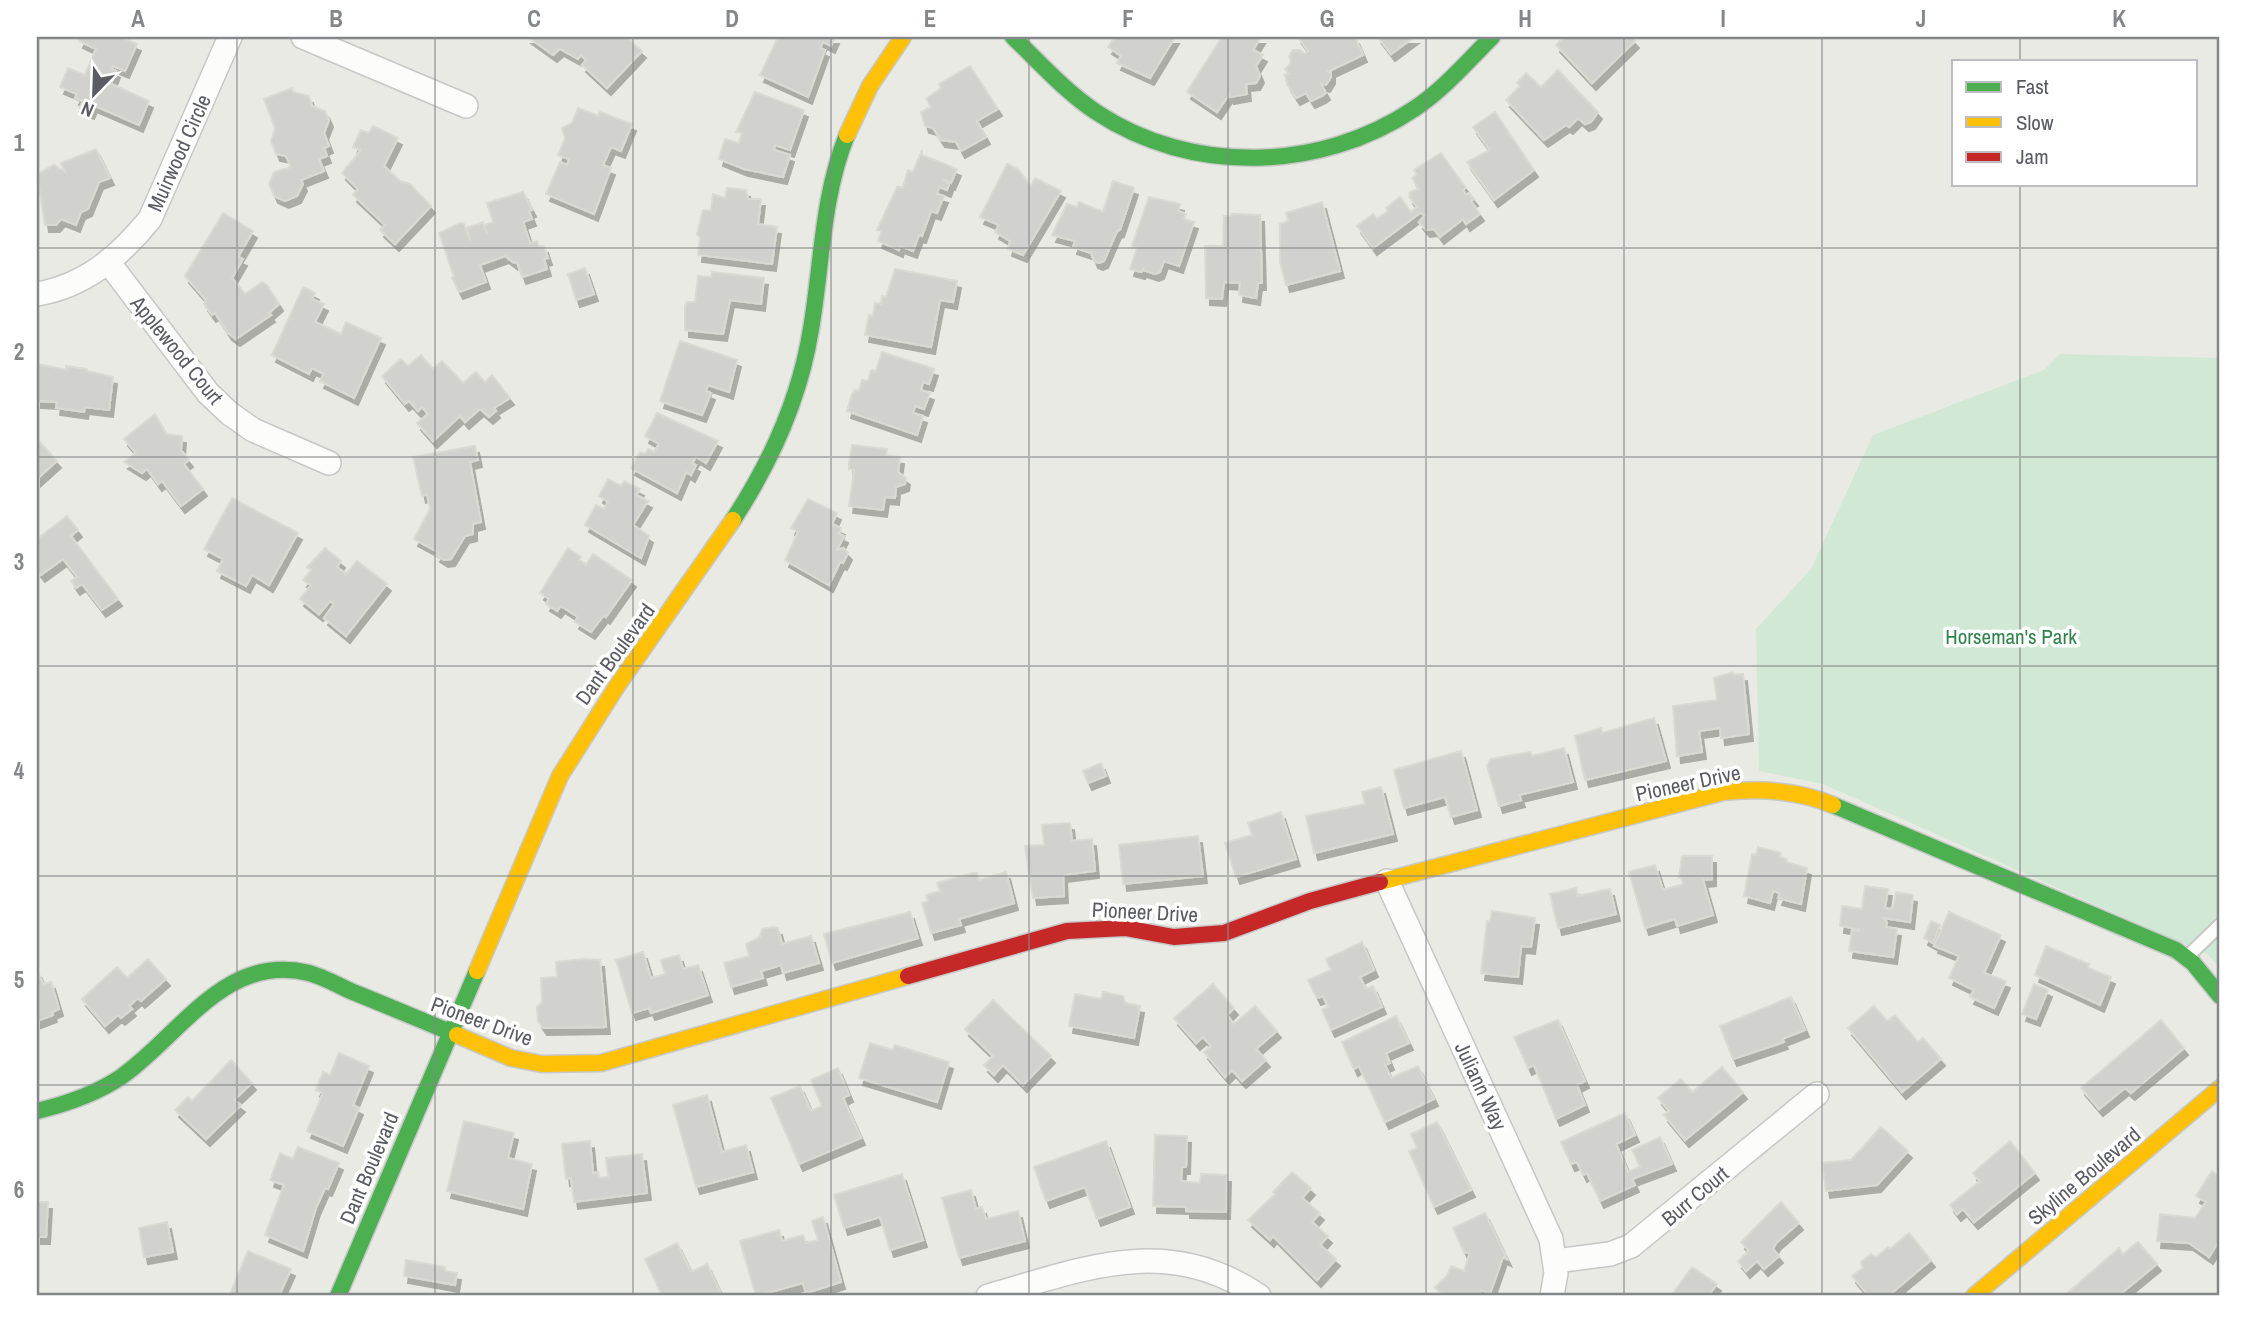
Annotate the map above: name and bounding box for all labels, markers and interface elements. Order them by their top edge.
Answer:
text: A [131,3,145,34]
text: B [329,3,343,34]
text: C [527,3,541,34]
text: D [725,3,739,34]
text: E [924,3,936,34]
text: F [1122,3,1134,34]
text: G [1320,3,1334,34]
text: H [1518,3,1532,34]
text: I [1720,3,1726,34]
text: J [1916,3,1926,34]
text: K [2112,3,2126,34]
north arrow [60,60,130,130]
legend [1952,60,2198,186]
text: Fast [2016,72,2049,101]
street label: Muirwood Circle [140,90,218,216]
text: N [77,95,98,124]
text: Slow [2016,108,2054,137]
text: 1 [14,127,25,158]
text: Jam [2016,142,2049,171]
street label: Applewood Court [124,289,230,411]
text: 2 [14,336,24,367]
text: 3 [14,546,24,577]
street label: Dant Boulevard [568,597,662,711]
park label: Horseman's Park [1945,622,2077,651]
text: 4 [14,755,25,786]
street label: Pioneer Drive [1633,758,1743,808]
street label: Pioneer Drive [1091,895,1199,929]
text: 5 [14,964,24,995]
street label: Pioneer Drive [427,989,537,1053]
street label: Juliann Way [1448,1037,1514,1135]
street label: Dant Boulevard [332,1108,406,1228]
street label: Skyline Boulevard [2022,1120,2146,1232]
street label: Burr Court [1655,1159,1735,1233]
text: 6 [14,1174,24,1205]

